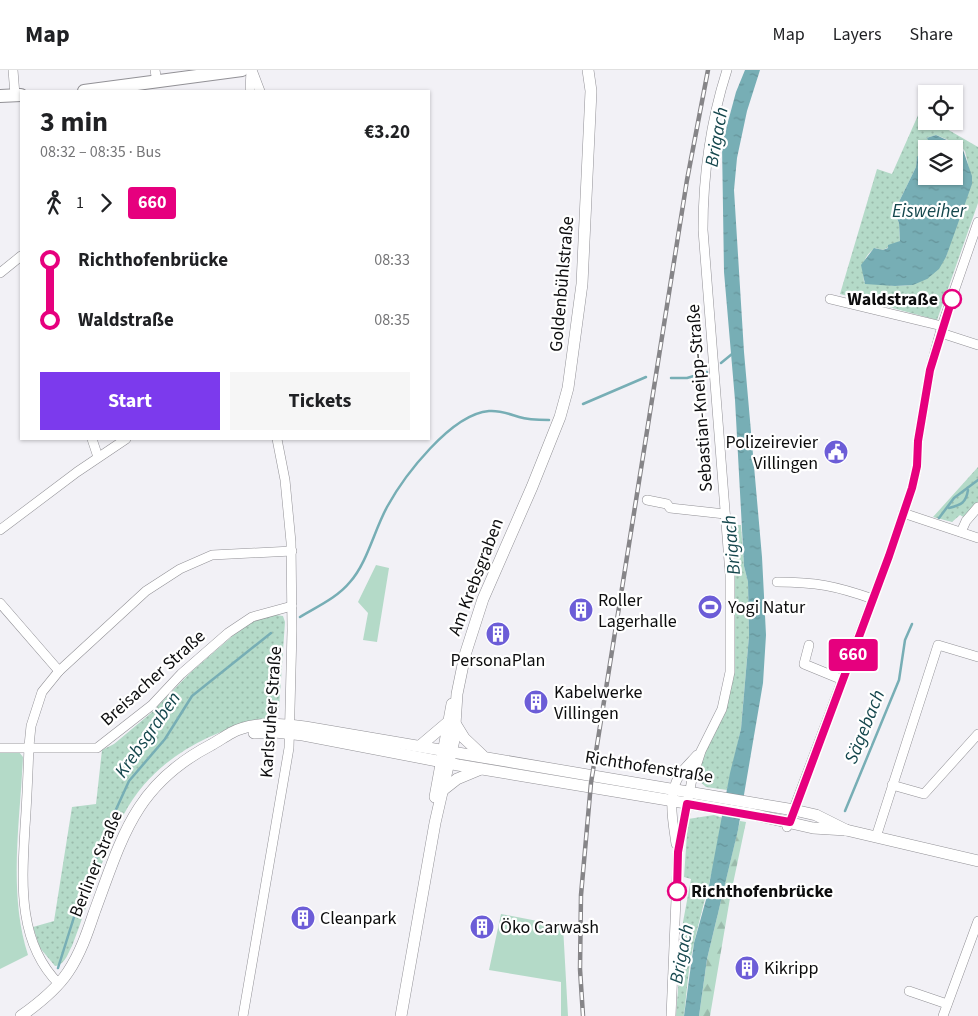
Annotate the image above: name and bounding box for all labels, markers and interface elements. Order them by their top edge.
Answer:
text: Map [25,17,70,52]
text: Map [773,22,805,47]
text: Layers [833,22,882,47]
text: Share [910,22,953,47]
map controls [918,85,963,185]
button: locate [918,85,963,130]
text: 3 min [40,102,108,142]
water label: Brigach [698,105,736,169]
text: €3.20 [364,119,410,146]
button: layers [918,140,963,185]
text: 08:32 – 08:35 · Bus [40,141,161,163]
icon: walk [40,189,68,217]
icon: forward [92,189,120,217]
text: 660 [138,190,166,215]
text: 1 [76,192,84,214]
water label: Eisweiher [892,198,968,225]
street label: Goldenbühlstraße [544,215,580,353]
text: Richthofenbrücke [78,247,228,274]
text: 08:33 [374,249,410,271]
place label: Waldstraße [847,287,938,312]
marker: Waldstraße [942,289,962,309]
street label: Sebastian-Kneipp-Straße [681,303,719,493]
text: Waldstraße [78,307,174,334]
text: 08:35 [374,309,410,331]
button: Start [40,372,220,430]
button: Tickets [230,372,410,430]
place label: Polizeirevier Villingen [726,430,819,476]
public building icon: Polizeirevier Villingen [823,439,849,465]
water label: Brigach [716,514,748,576]
street label: Am Krebsgraben [442,515,510,639]
place label: Roller Lagerhalle [598,588,677,634]
sports icon: Yogi Natur [697,594,723,620]
place label: Yogi Natur [727,595,806,620]
building icon: Roller Lagerhalle [568,597,594,623]
building icon: PersonaPlan [485,621,511,647]
street label: Breisacher Straße [95,624,211,732]
line badge: 660 [824,639,882,671]
text: 660 [839,642,867,667]
street label: Karlsruher Straße [254,645,288,779]
place label: PersonaPlan [451,648,545,673]
place label: Kabelwerke Villingen [554,680,643,726]
water label: Krebsgraben [108,686,188,784]
water label: Sägebach [838,686,892,768]
building icon: Kabelwerke Villingen [523,689,549,715]
street label: Richthofenstraße [583,745,715,789]
street label: Berliner Straße [63,807,129,921]
place label: Richthofenbrücke [691,879,833,904]
marker: Richthofenbrücke [667,881,687,901]
building icon: Cleanpark [290,905,316,931]
place label: Cleanpark [320,906,397,931]
building icon: Öko Carwash [469,914,495,940]
place label: Öko Carwash [500,915,599,940]
water label: Brigach [663,922,701,986]
building icon: Kikripp [734,955,760,981]
place label: Kikripp [764,956,818,981]

